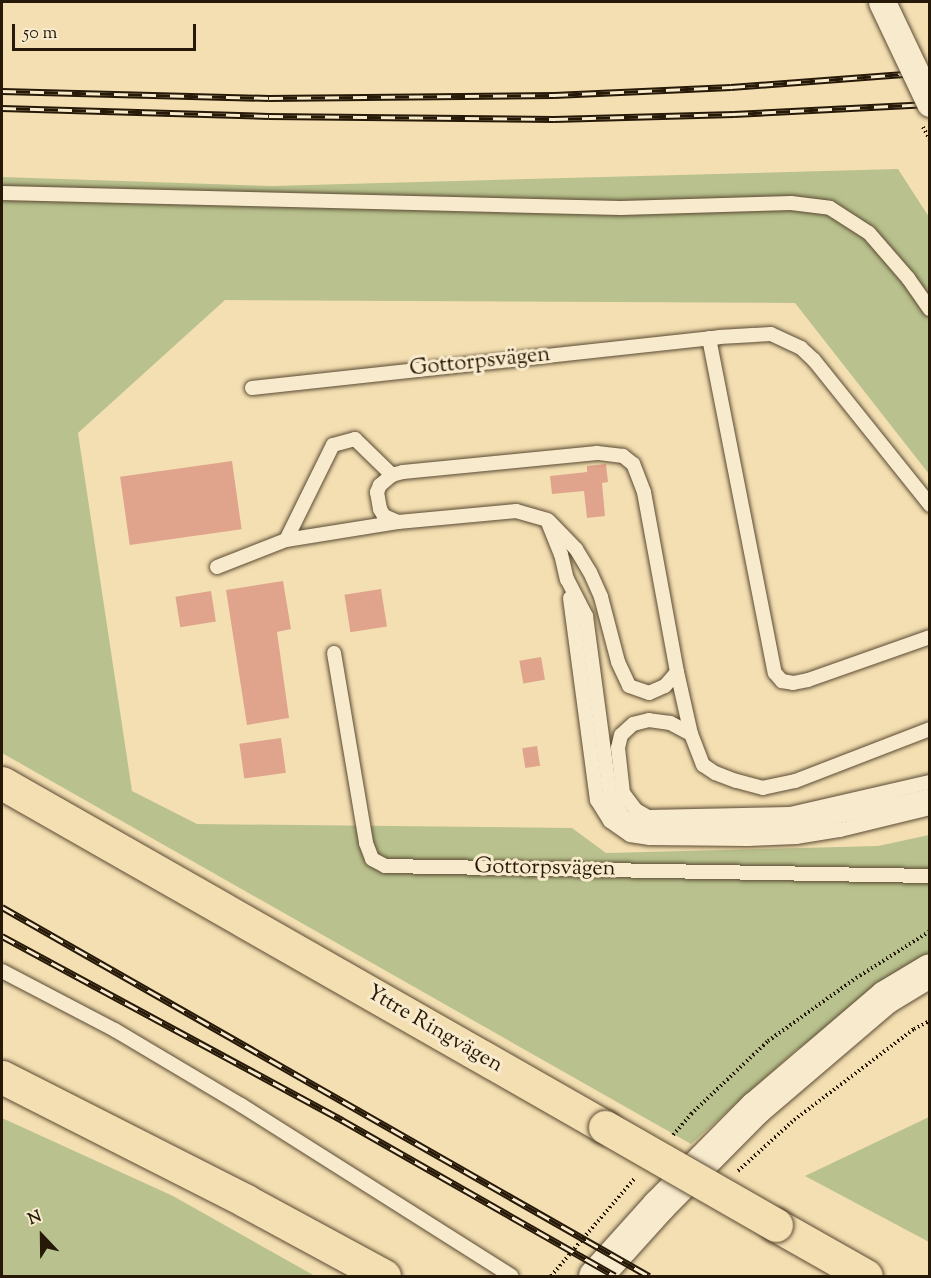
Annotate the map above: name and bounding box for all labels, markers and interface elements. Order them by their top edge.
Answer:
scale bar [15,12,200,50]
text: 50 m [23,21,57,47]
street label: Gottorpsvägen [408,342,552,384]
street label: Gottorpsvägen [474,855,616,883]
street label: Yttre Ringvägen [361,980,507,1080]
north arrow [12,1206,72,1266]
text: N [25,1206,45,1232]

